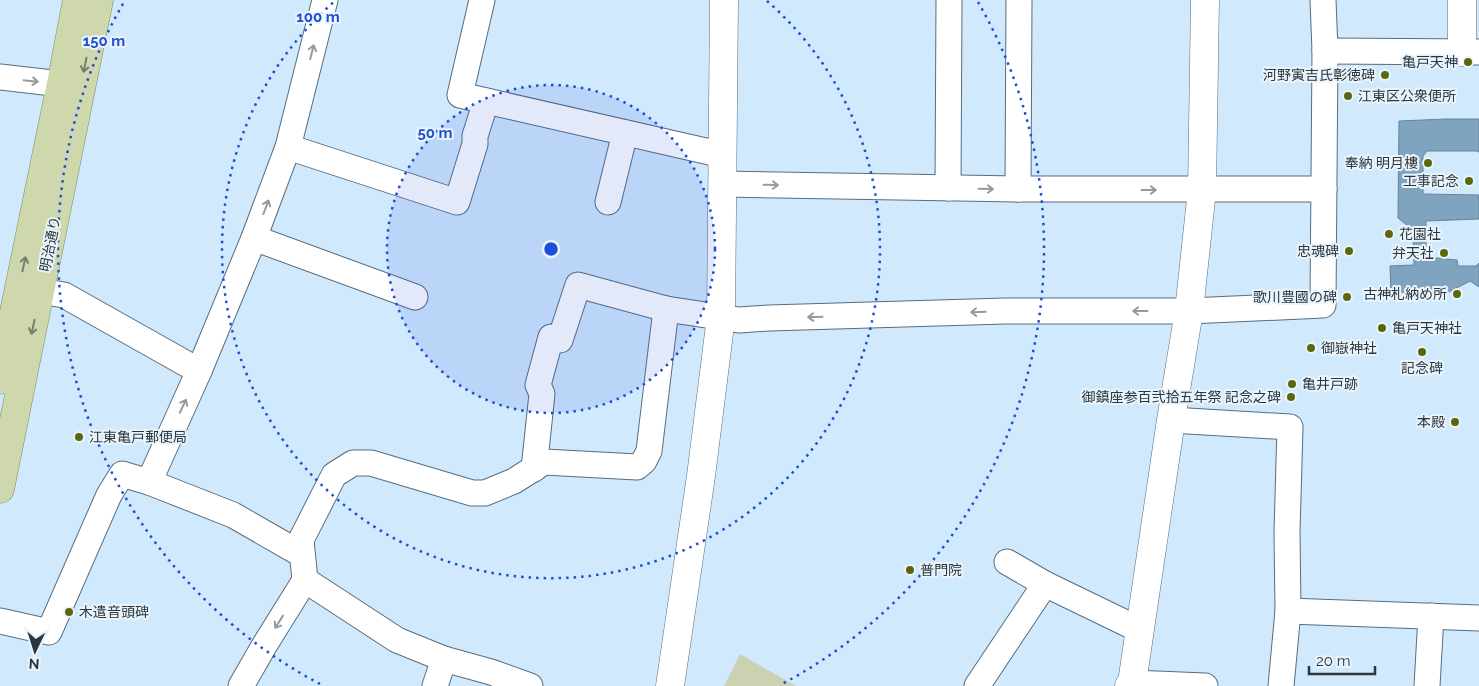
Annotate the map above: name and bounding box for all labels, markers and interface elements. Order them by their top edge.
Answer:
text: 100 m [296,8,340,26]
text: 150 m [83,32,125,50]
one-way arrow [308,44,317,60]
place label: 亀戸天神 [1402,54,1458,70]
one-way arrow [80,56,90,72]
marker: 亀戸天神 [1462,56,1474,68]
place label: 河野寅吉氏彰徳碑 [1263,67,1375,83]
marker: 河野寅吉氏彰徳碑 [1379,69,1391,81]
one-way arrow [22,76,38,86]
place label: 江東区公衆便所 [1358,88,1456,104]
marker: 江東区公衆便所 [1342,90,1354,102]
text: 50 m [417,124,453,142]
place label: 奉納 明月樓 [1344,155,1418,171]
marker: 奉納 明月樓 [1422,157,1434,169]
place label: 工事記念 [1403,173,1459,189]
marker: 工事記念 [1463,175,1475,187]
one-way arrow [762,180,779,190]
one-way arrow [978,184,994,194]
one-way arrow [1140,185,1156,195]
one-way arrow [262,200,271,216]
street label: 明治通り [37,215,63,273]
place label: 花園社 [1399,226,1441,242]
marker: 花園社 [1383,228,1395,240]
centre of rings [542,240,560,258]
place label: 忠魂碑 [1297,243,1339,259]
marker: 忠魂碑 [1343,245,1355,257]
place label: 弁天社 [1392,245,1434,261]
marker: 弁天社 [1438,247,1450,259]
one-way arrow [20,256,29,272]
place label: 古神札納め所 [1363,286,1447,302]
marker: 古神札納め所 [1451,288,1463,300]
place label: 歌川豊國の碑 [1253,289,1337,305]
marker: 歌川豊國の碑 [1341,291,1353,303]
one-way arrow [1132,306,1148,316]
one-way arrow [970,308,986,317]
one-way arrow [808,312,824,322]
one-way arrow [28,319,37,335]
place label: 亀戸天神社 [1392,320,1462,336]
marker: 亀戸天神社 [1376,322,1388,334]
place label: 御嶽神社 [1321,340,1377,356]
marker: 御嶽神社 [1305,342,1317,354]
marker: 記念碑 [1416,346,1428,358]
place label: 記念碑 [1401,360,1443,376]
place label: 亀井戸跡 [1302,376,1358,392]
marker: 亀井戸跡 [1286,378,1298,390]
place label: 御鎮座参百弐拾五年祭 記念之碑 [1081,389,1281,405]
marker: 御鎮座参百弐拾五年祭 記念之碑 [1285,391,1297,403]
one-way arrow [178,399,188,414]
place label: 本殿 [1417,414,1445,430]
marker: 本殿 [1449,416,1461,428]
place label: 江東亀戸郵便局 [89,429,187,445]
marker: 江東亀戸郵便局 [73,431,85,443]
place label: 普門院 [920,562,962,578]
marker: 普門院 [904,564,916,576]
place label: 木遣音頭碑 [79,604,149,620]
marker: 木遣音頭碑 [63,606,75,618]
one-way arrow [274,614,284,628]
north arrow [10,626,60,676]
scale bar [1309,644,1375,676]
text: 20 m [1316,652,1351,670]
text: N [28,656,40,672]

